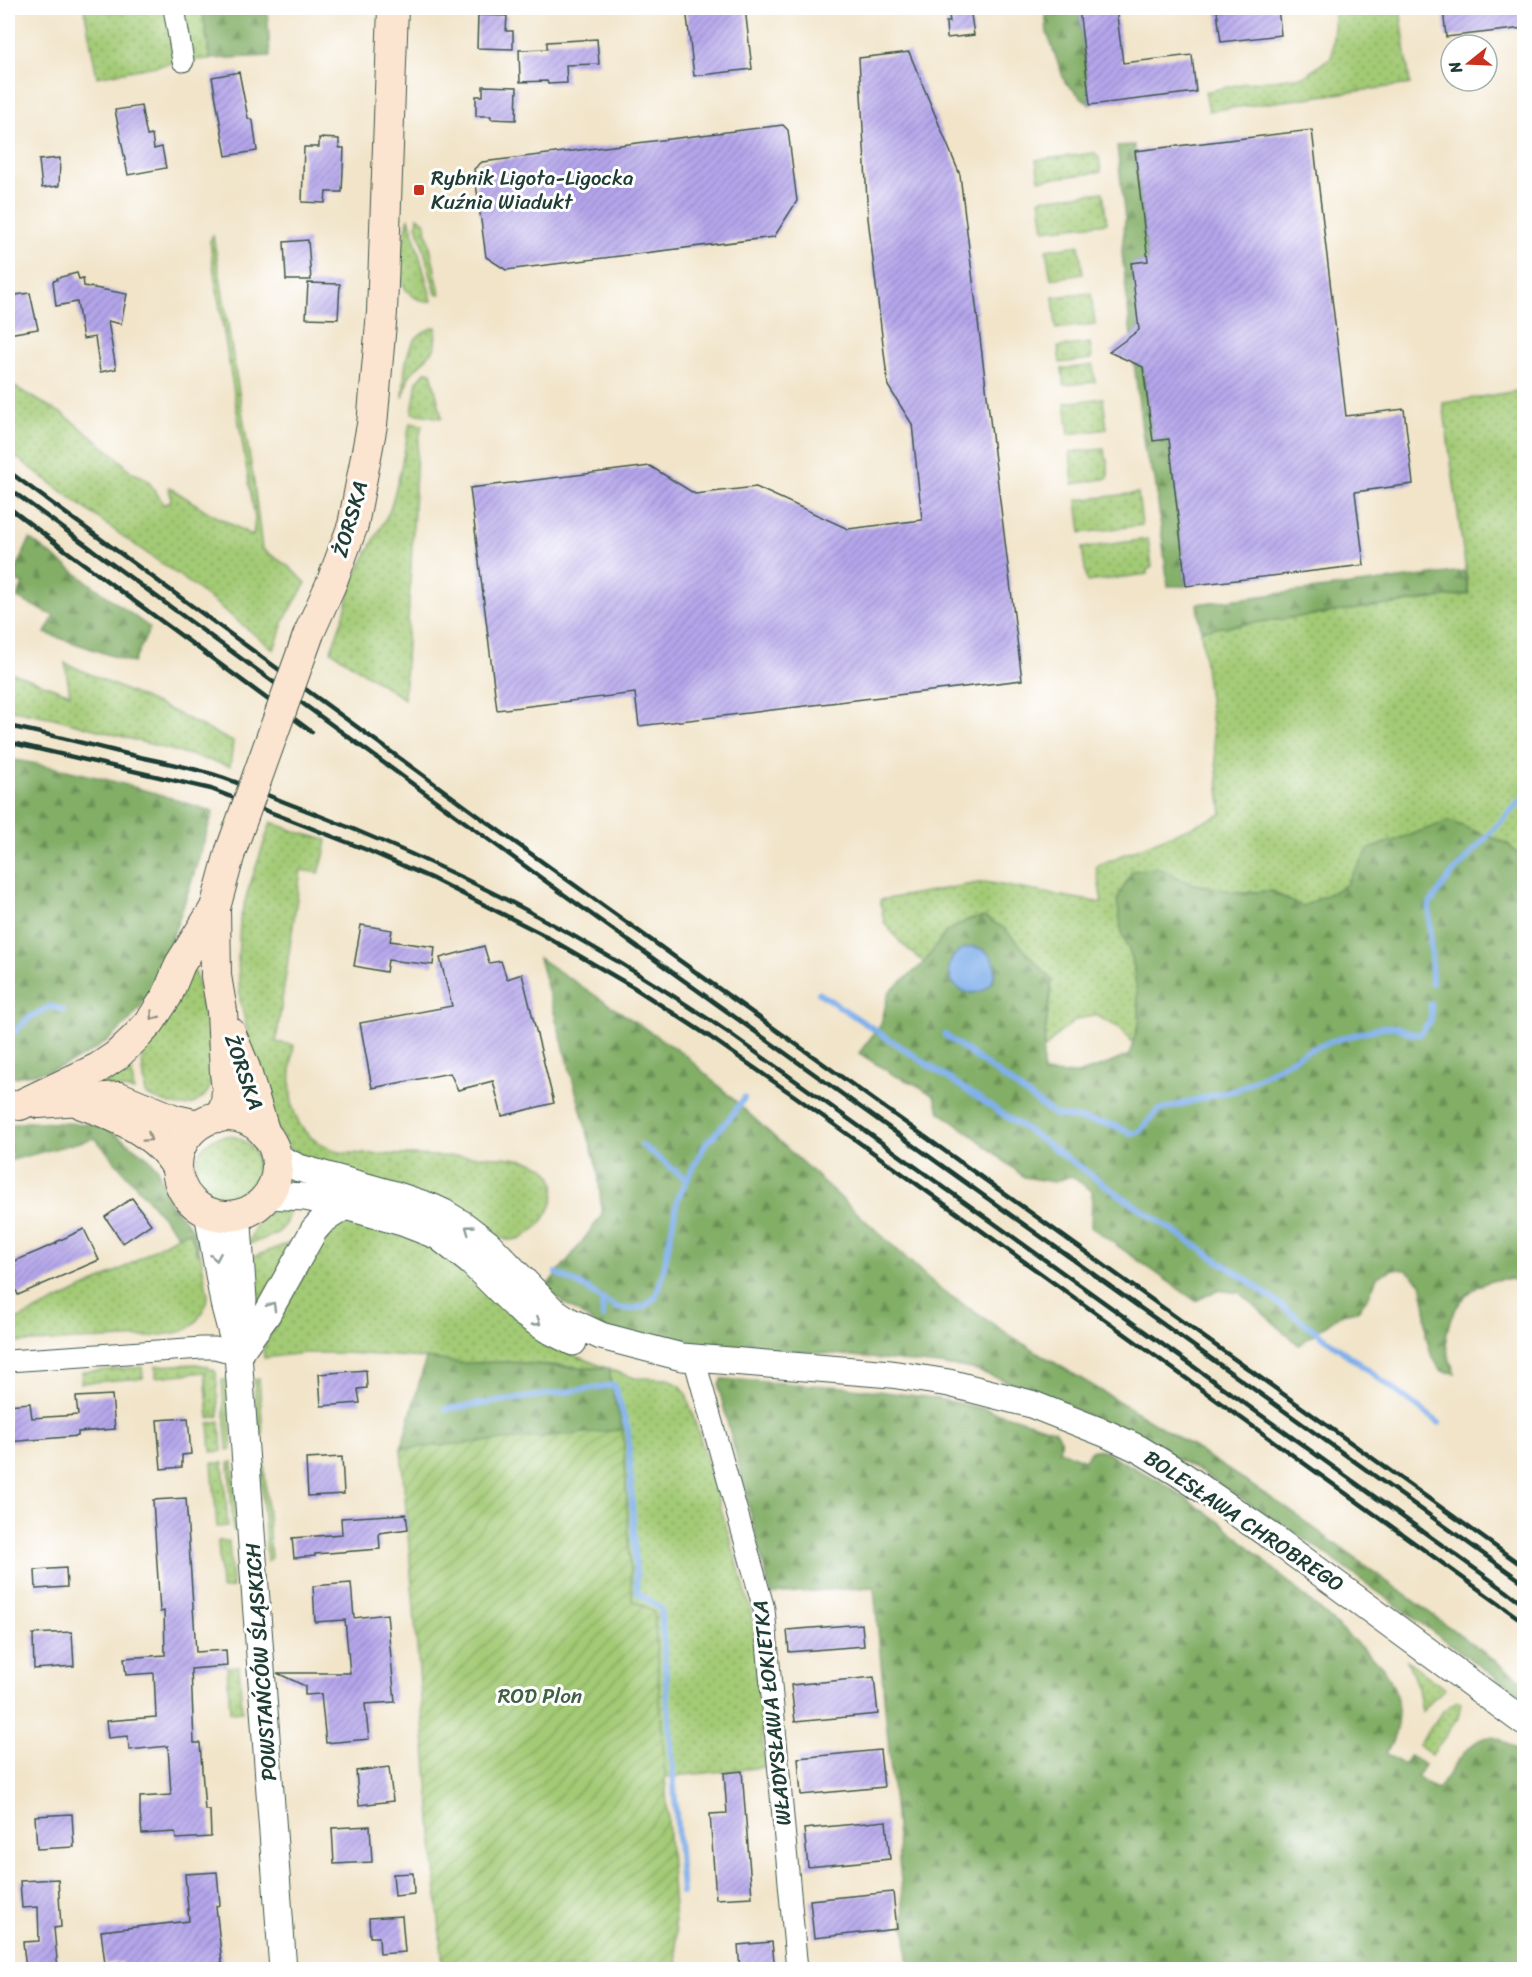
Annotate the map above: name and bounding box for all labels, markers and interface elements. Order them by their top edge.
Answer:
north arrow [1439,33,1499,93]
text: N [1439,57,1471,78]
place label: Rybnik Ligota-Ligocka Kuźnia Wiadukt [431,159,634,221]
marker: Rybnik Ligota-Ligocka Kuźnia Wiadukt [412,183,426,197]
street label: ŻORSKA [321,476,379,562]
one-way arrow [150,1010,161,1021]
street label: ŻORSKA [213,1029,275,1115]
one-way arrow [141,1131,152,1142]
one-way arrow [464,1225,475,1236]
one-way arrow [209,1252,222,1262]
one-way arrow [264,1302,276,1312]
one-way arrow [531,1315,541,1327]
street label: BOLESŁAWA CHROBREGO [1136,1439,1352,1603]
street label: POWSTAŃCÓW ŚLĄSKICH [234,1541,288,1782]
street label: WŁADYSŁAWA ŁOKIETKA [741,1598,803,1828]
park label: ROD Plon [498,1677,582,1715]

